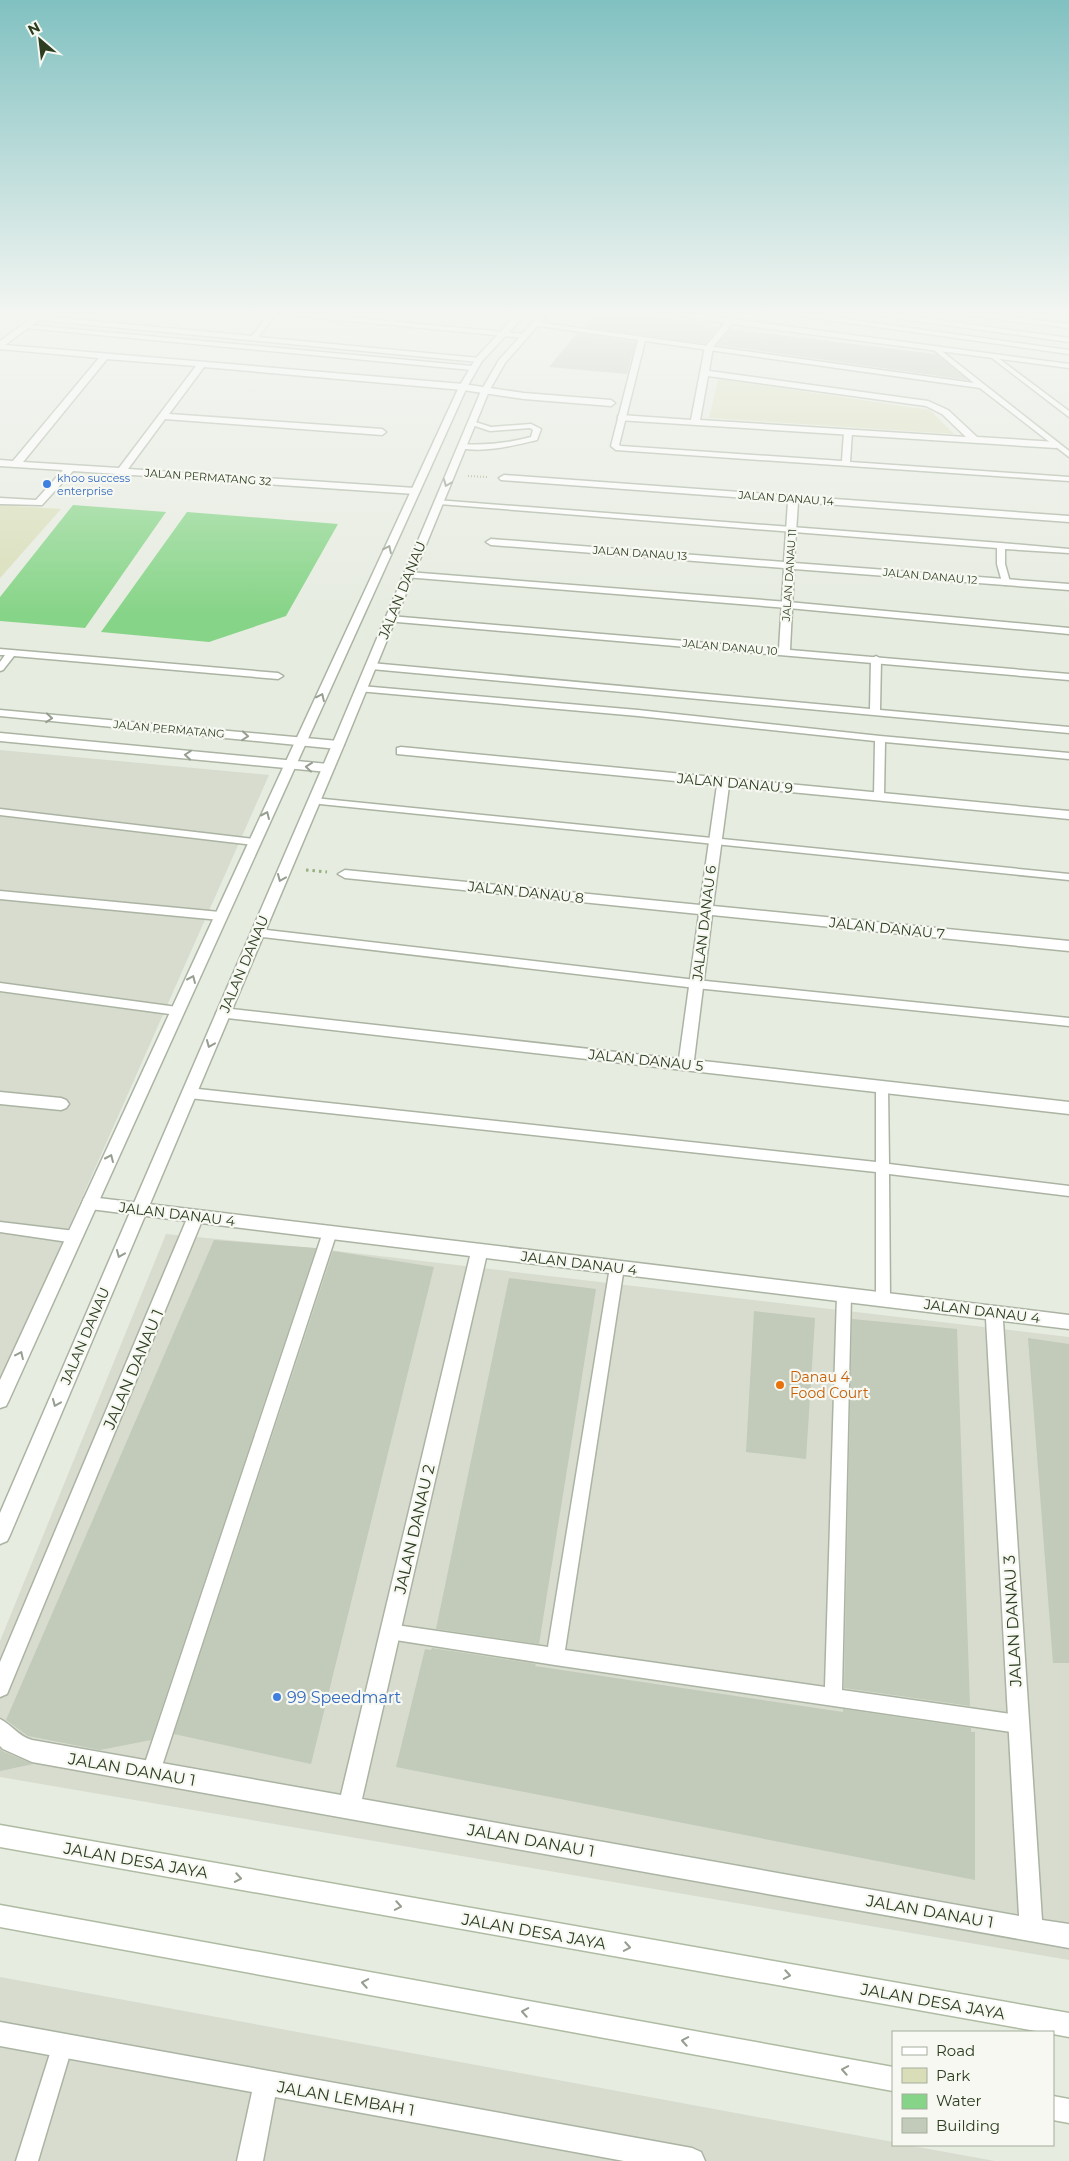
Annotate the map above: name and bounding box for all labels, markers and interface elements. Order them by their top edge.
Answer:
north arrow [15,15,65,65]
text: N [25,18,43,39]
street label: JALAN PERMATANG 32 [143,466,272,488]
place label: khoo success enterprise [57,471,131,498]
marker: khoo success enterprise [41,478,53,490]
one-way arrow [442,478,453,487]
street label: JALAN DANAU 14 [737,488,835,508]
street label: JALAN DANAU 11 [779,528,799,623]
street label: JALAN DANAU [374,538,430,642]
street label: JALAN DANAU 13 [591,543,688,563]
one-way arrow [382,545,393,554]
street label: JALAN DANAU 12 [881,565,978,587]
street label: JALAN DANAU 10 [681,636,778,658]
one-way arrow [314,693,325,702]
one-way arrow [45,712,53,723]
street label: JALAN PERMATANG [112,717,225,741]
one-way arrow [241,730,249,741]
one-way arrow [184,750,192,761]
one-way arrow [304,761,312,772]
street label: JALAN DANAU 9 [675,769,794,797]
one-way arrow [260,811,271,820]
street label: JALAN DANAU 6 [688,864,720,983]
one-way arrow [277,873,288,882]
street label: JALAN DANAU 8 [466,877,585,907]
street label: JALAN DANAU [215,913,273,1016]
street label: JALAN DANAU 7 [827,913,946,943]
one-way arrow [186,975,196,984]
one-way arrow [206,1039,216,1047]
street label: JALAN DANAU 5 [587,1045,704,1075]
one-way arrow [104,1154,115,1163]
street label: JALAN DANAU 4 [117,1198,237,1230]
street label: JALAN DANAU 4 [519,1247,639,1279]
one-way arrow [116,1249,127,1258]
street label: JALAN DANAU [56,1285,114,1388]
street label: JALAN DANAU 4 [922,1295,1042,1327]
street label: JALAN DANAU 1 [99,1306,167,1433]
one-way arrow [14,1352,24,1361]
place label: Danau 4 Food Court [790,1368,869,1402]
marker: Danau 4 Food Court [774,1379,786,1391]
one-way arrow [52,1398,63,1407]
street label: JALAN DANAU 2 [390,1463,439,1597]
street label: JALAN DANAU 3 [1000,1555,1025,1688]
place label: 99 Speedmart [287,1688,402,1707]
marker: 99 Speedmart [271,1691,283,1703]
street label: JALAN DANAU 1 [66,1749,197,1790]
street label: JALAN DANAU 1 [465,1820,596,1861]
street label: JALAN DESA JAYA [61,1838,210,1883]
one-way arrow [233,1873,242,1883]
street label: JALAN DANAU 1 [864,1891,995,1932]
one-way arrow [393,1901,402,1911]
street label: JALAN DESA JAYA [459,1909,608,1954]
one-way arrow [622,1941,631,1951]
one-way arrow [782,1970,791,1980]
one-way arrow [361,1978,370,1988]
street label: JALAN DESA JAYA [858,1979,1007,2024]
one-way arrow [521,2007,529,2017]
legend [892,2031,1054,2146]
one-way arrow [681,2036,689,2046]
text: Road [936,2041,975,2060]
one-way arrow [840,2065,849,2076]
text: Park [936,2066,970,2085]
street label: JALAN LEMBAH 1 [275,2077,416,2120]
text: Water [936,2091,982,2110]
text: Building [936,2116,1000,2135]

